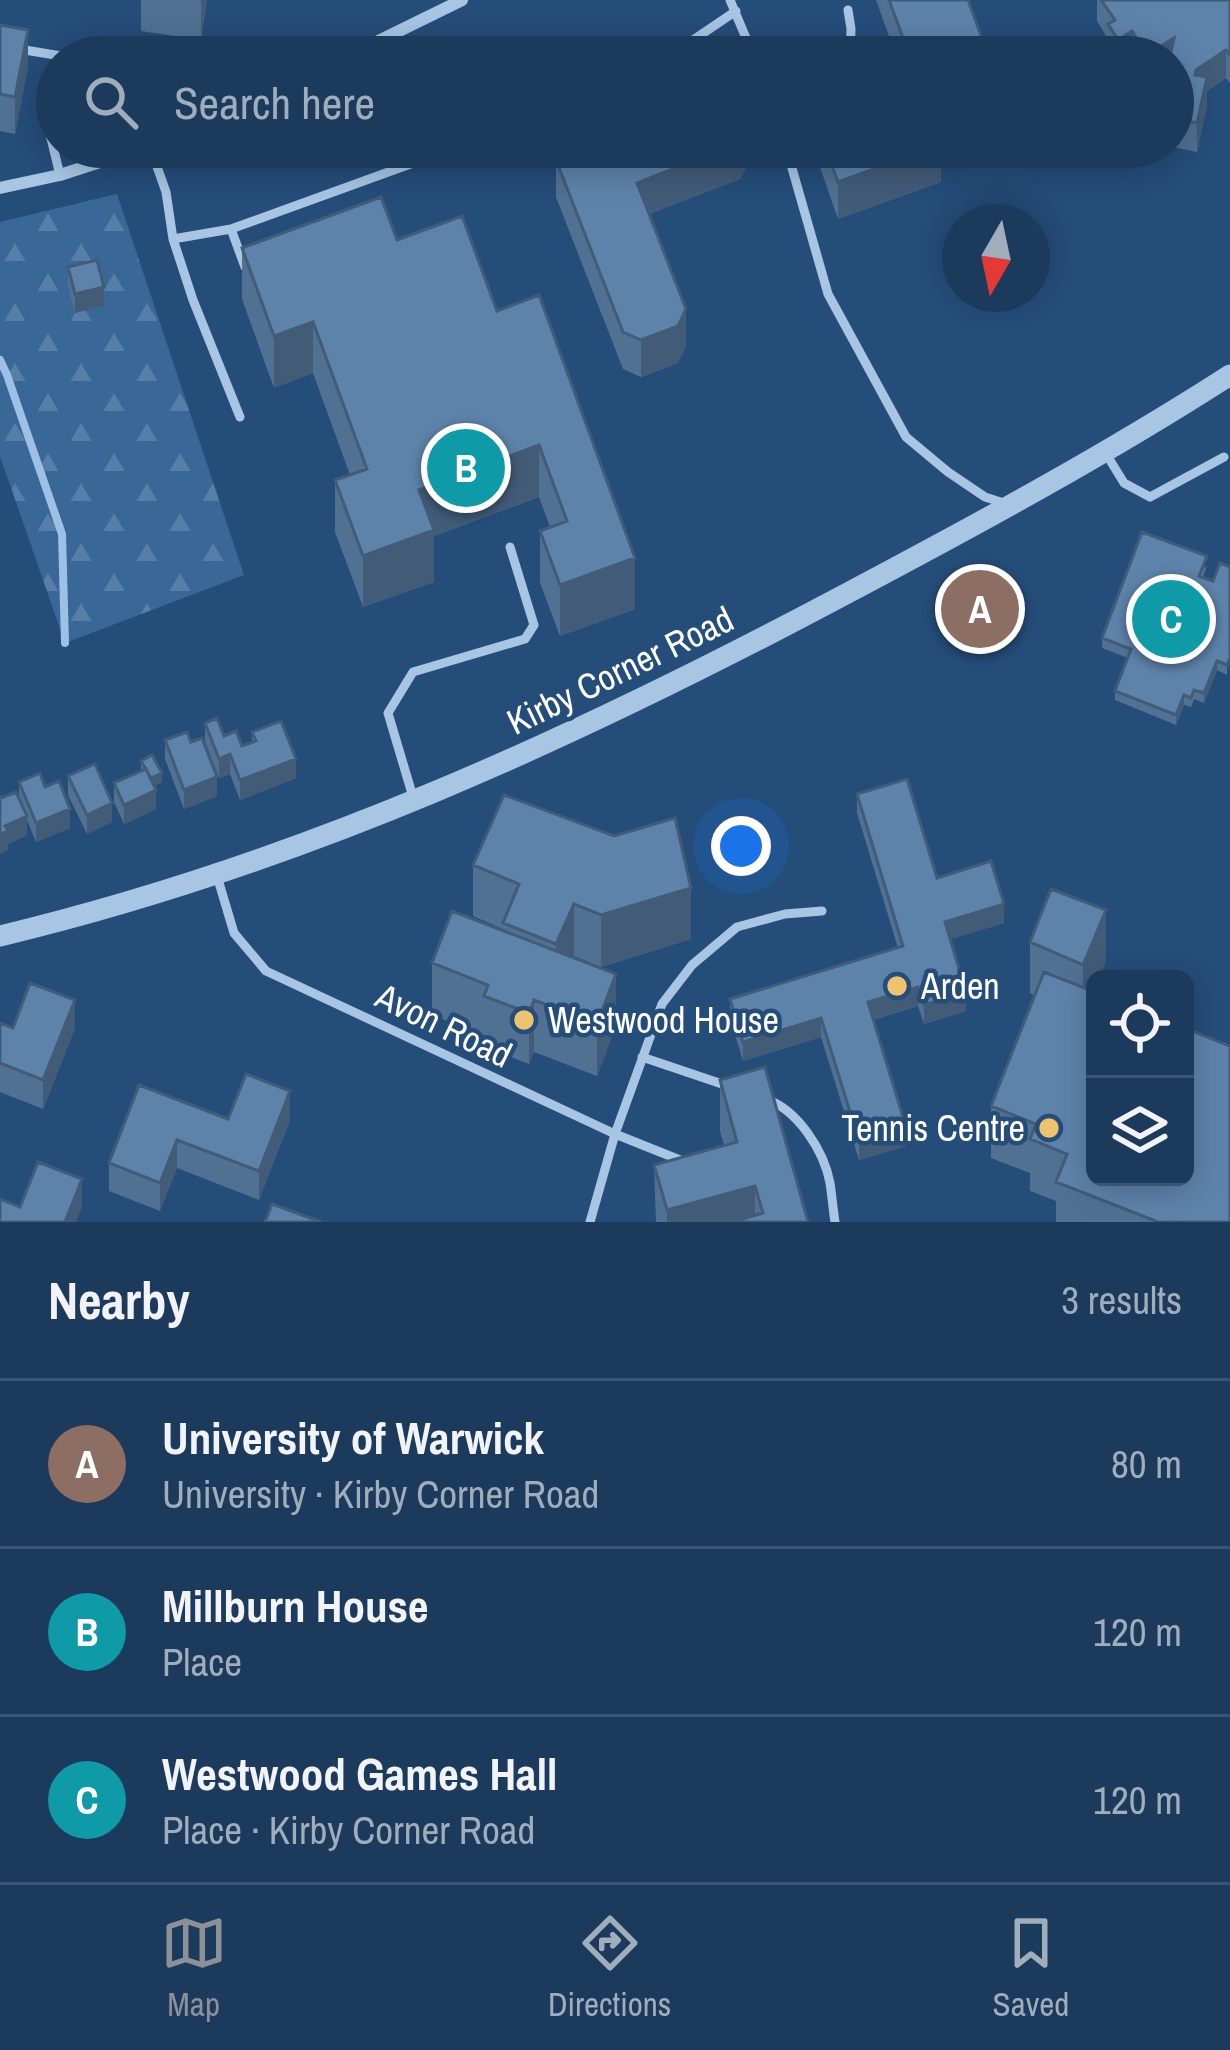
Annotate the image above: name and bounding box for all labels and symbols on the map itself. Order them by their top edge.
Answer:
north arrow [942,204,1050,312]
pin: B [427,423,505,513]
pin: A [941,564,1019,654]
pin: C [1132,574,1210,664]
street label: Kirby Corner Road [499,594,741,746]
your location [711,816,771,876]
place label: Arden [920,962,1000,1010]
street label: Avon Road [367,971,520,1078]
marker: Arden [884,973,910,999]
place label: Westwood House [548,996,779,1044]
marker: Westwood House [511,1007,537,1033]
place label: Tennis Centre [841,1104,1025,1152]
marker: Tennis Centre [1036,1115,1062,1141]

